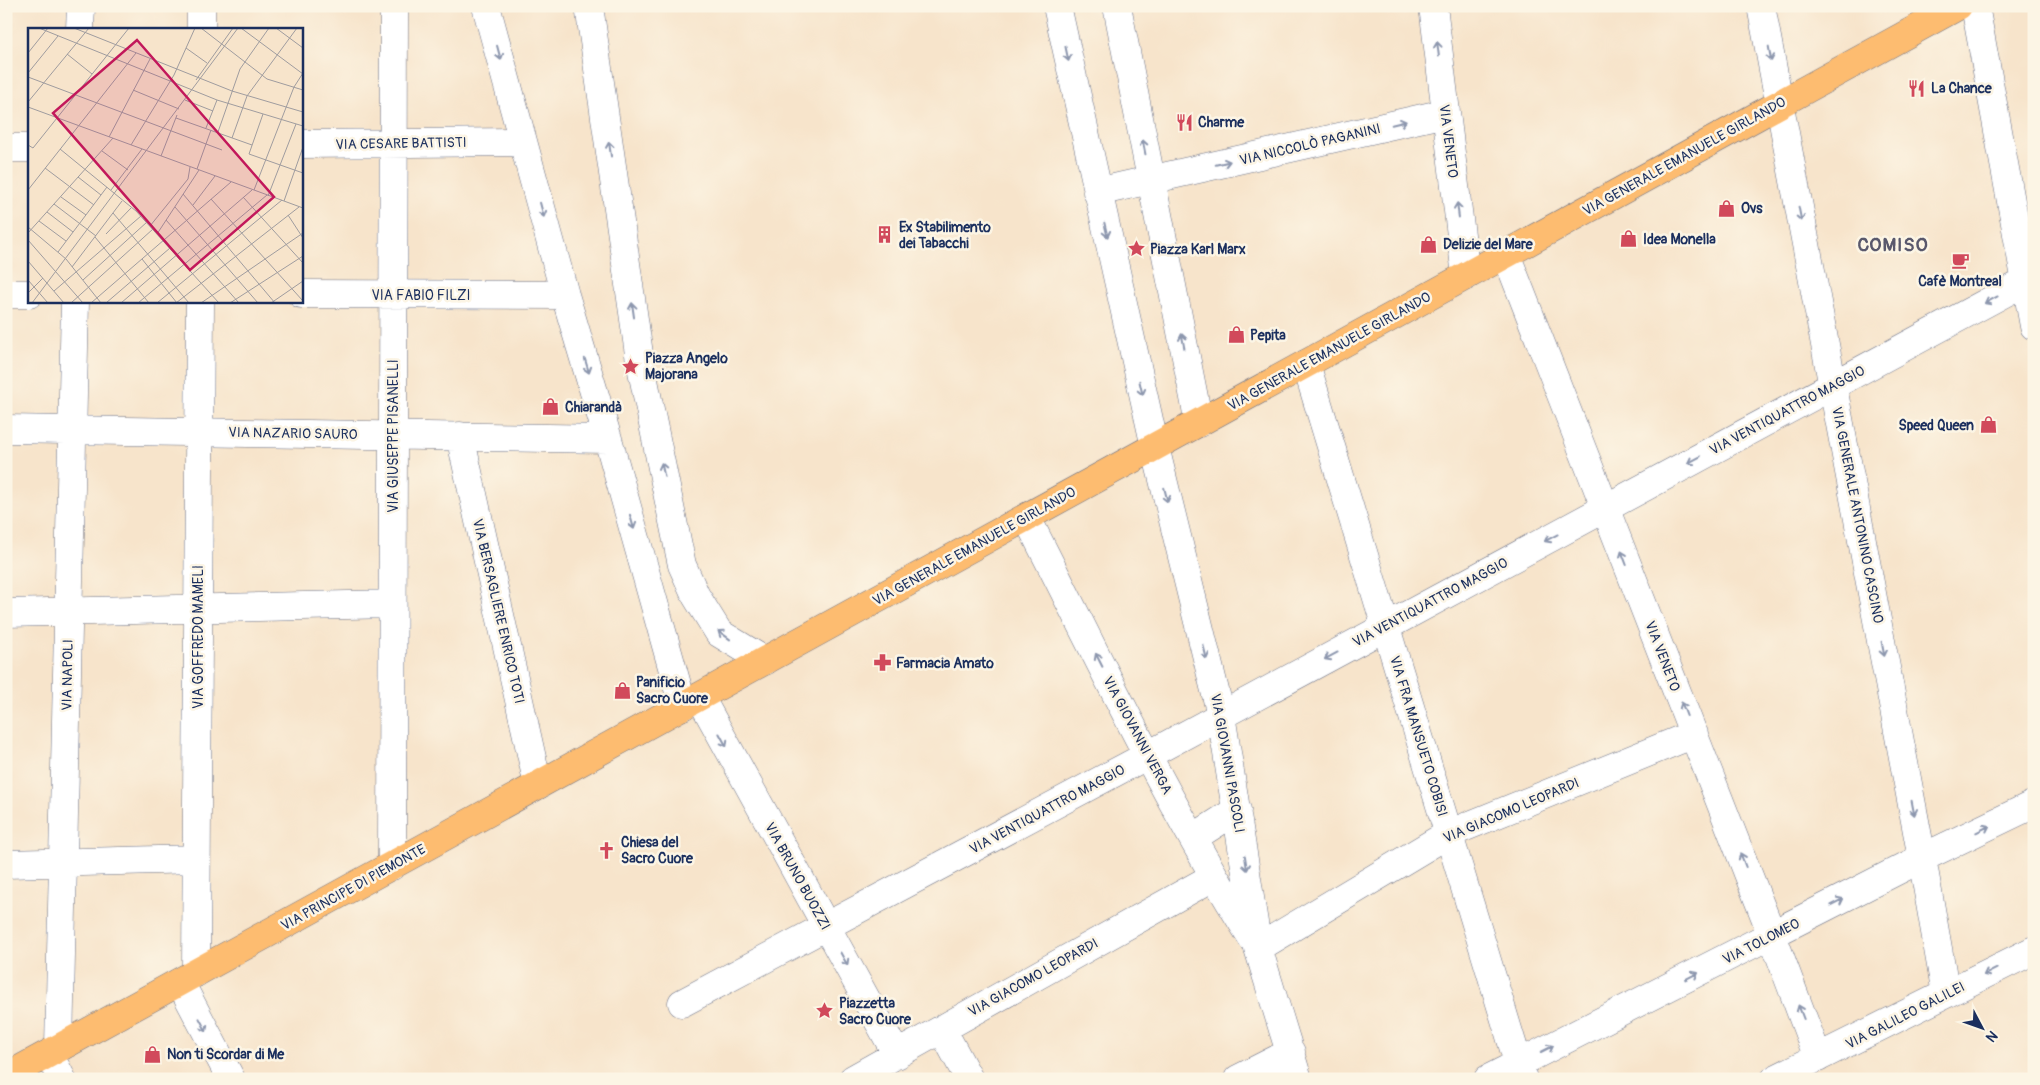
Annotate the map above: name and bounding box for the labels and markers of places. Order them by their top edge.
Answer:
restaurant icon: La Chance [1907,78,1927,98]
place label: La Chance [1931,80,1993,97]
restaurant icon: Charme [1174,112,1194,132]
place label: Charme [1198,114,1245,131]
shop icon: Ovs [1717,198,1737,218]
place label: Ovs [1741,200,1763,217]
place label: Ex Stabilimento dei Tabacchi [899,219,991,252]
building icon: Ex Stabilimento dei Tabacchi [875,225,895,245]
shop icon: Idea Monella [1619,229,1639,249]
place label: Idea Monella [1643,231,1716,248]
shop icon: Delizie del Mare [1419,234,1439,254]
place label: Delizie del Mare [1443,236,1534,253]
place icon: Piazza Karl Marx [1126,239,1146,259]
place label: Piazza Karl Marx [1150,241,1246,258]
cafe icon: Cafè Montreal [1950,251,1970,271]
place label: Cafè Montreal [1918,273,2002,290]
shop icon: Pepita [1226,325,1246,345]
place label: Pepita [1250,327,1286,344]
place label: Piazza Angelo Majorana [645,350,728,383]
place icon: Piazza Angelo Majorana [621,356,641,376]
shop icon: Chiarandà [541,397,561,417]
place label: Chiarandà [565,399,622,416]
shop icon: Speed Queen [1978,415,1998,435]
place label: Speed Queen [1898,417,1974,434]
pharmacy icon: Farmacia Amato [872,653,892,673]
place label: Farmacia Amato [896,655,994,672]
place label: Panificio Sacro Cuore [636,674,709,707]
shop icon: Panificio Sacro Cuore [612,680,632,700]
place label: Chiesa del Sacro Cuore [621,834,694,867]
church icon: Chiesa del Sacro Cuore [597,840,617,860]
place label: Piazzetta Sacro Cuore [839,995,912,1028]
place icon: Piazzetta Sacro Cuore [815,1001,835,1021]
shop icon: Non ti Scordar di Me [143,1044,163,1064]
place label: Non ti Scordar di Me [167,1046,285,1063]

